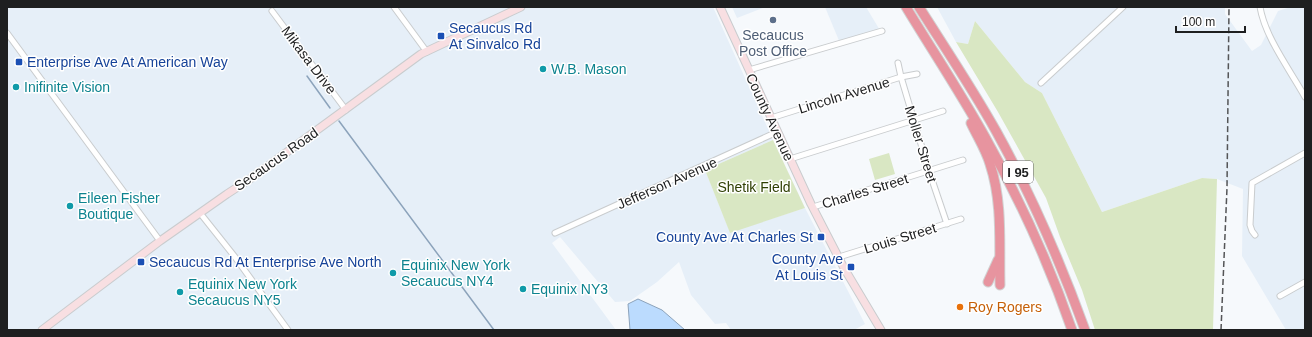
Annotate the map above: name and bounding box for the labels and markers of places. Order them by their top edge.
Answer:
marker: Secaucus Post Office [768,15,778,25]
place label: Secaucus Rd At Sinvalco Rd [449,20,541,52]
place label: Secaucus Post Office [739,27,807,59]
marker: Secaucus Rd At Sinvalco Rd [436,31,446,41]
place label: Enterprise Ave At American Way [27,54,228,70]
marker: Enterprise Ave At American Way [14,57,24,67]
place label: W.B. Mason [551,61,626,77]
marker: W.B. Mason [538,64,548,74]
place label: Inifinite Vision [24,79,110,95]
marker: Inifinite Vision [11,82,21,92]
place label: Eileen Fisher Boutique [78,190,160,222]
marker: Eileen Fisher Boutique [65,201,75,211]
place label: County Ave At Charles St [656,229,813,245]
marker: County Ave At Charles St [816,232,826,242]
place label: County Ave At Louis St [772,251,843,283]
place label: Secaucus Rd At Enterprise Ave North [149,254,381,270]
marker: Secaucus Rd At Enterprise Ave North [136,257,146,267]
place label: Equinix New York Secaucus NY4 [401,257,511,289]
marker: County Ave At Louis St [846,262,856,272]
marker: Equinix New York Secaucus NY4 [388,268,398,278]
place label: Equinix New York Secaucus NY5 [188,276,298,308]
place label: Equinix NY3 [531,281,608,297]
marker: Equinix NY3 [518,284,528,294]
marker: Equinix New York Secaucus NY5 [175,287,185,297]
place label: Roy Rogers [968,299,1042,315]
marker: Roy Rogers [955,302,965,312]

